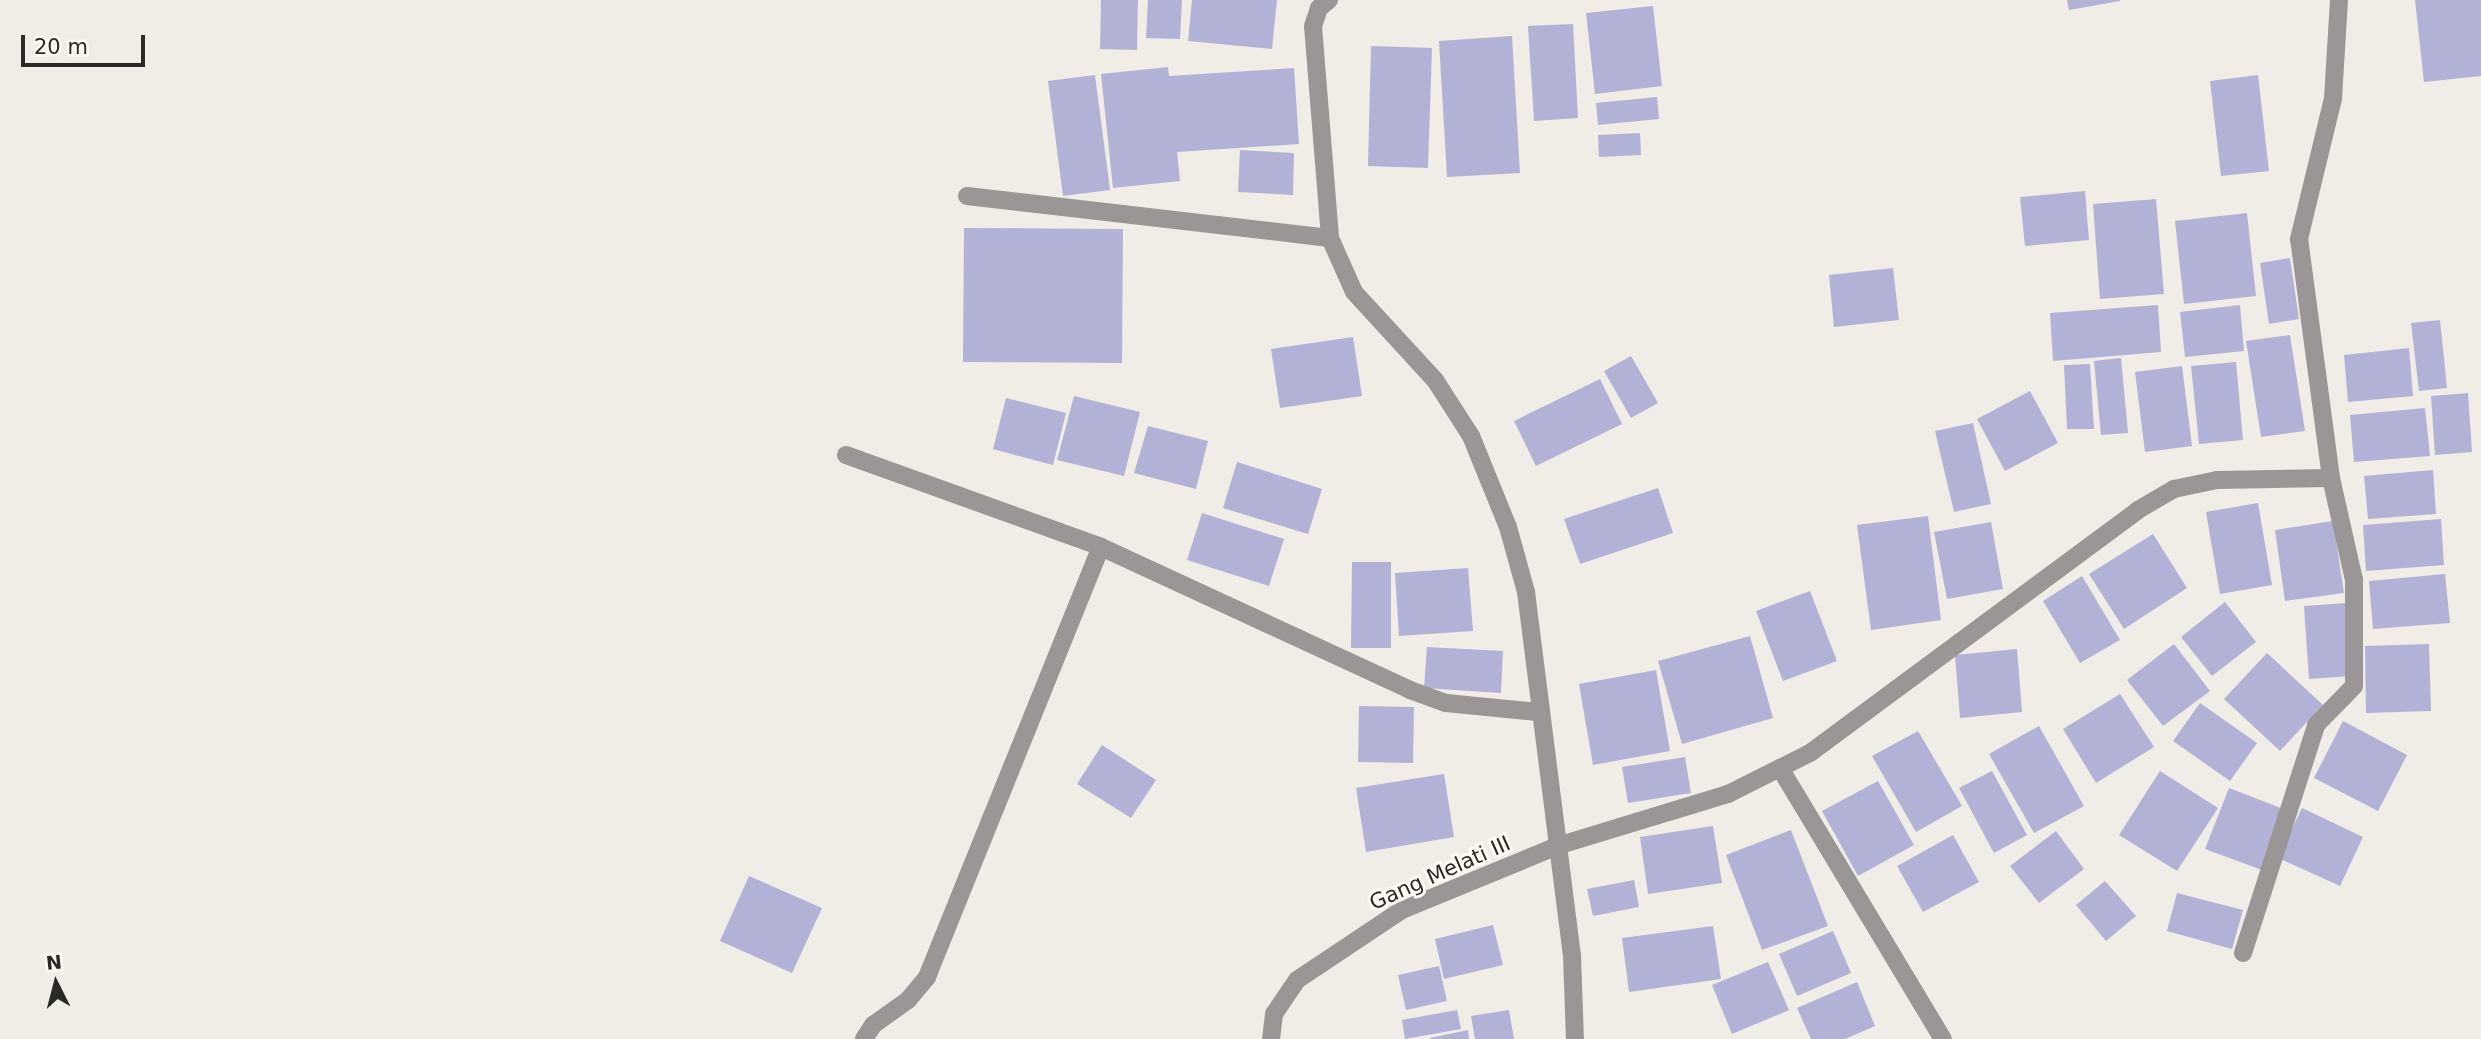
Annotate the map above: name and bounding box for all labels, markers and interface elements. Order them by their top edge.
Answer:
scale bar [24,21,149,65]
text: 20 m [34,35,88,59]
street label: Gang Melati III [1366,831,1514,915]
north arrow [21,948,91,1018]
text: N [45,950,63,974]

